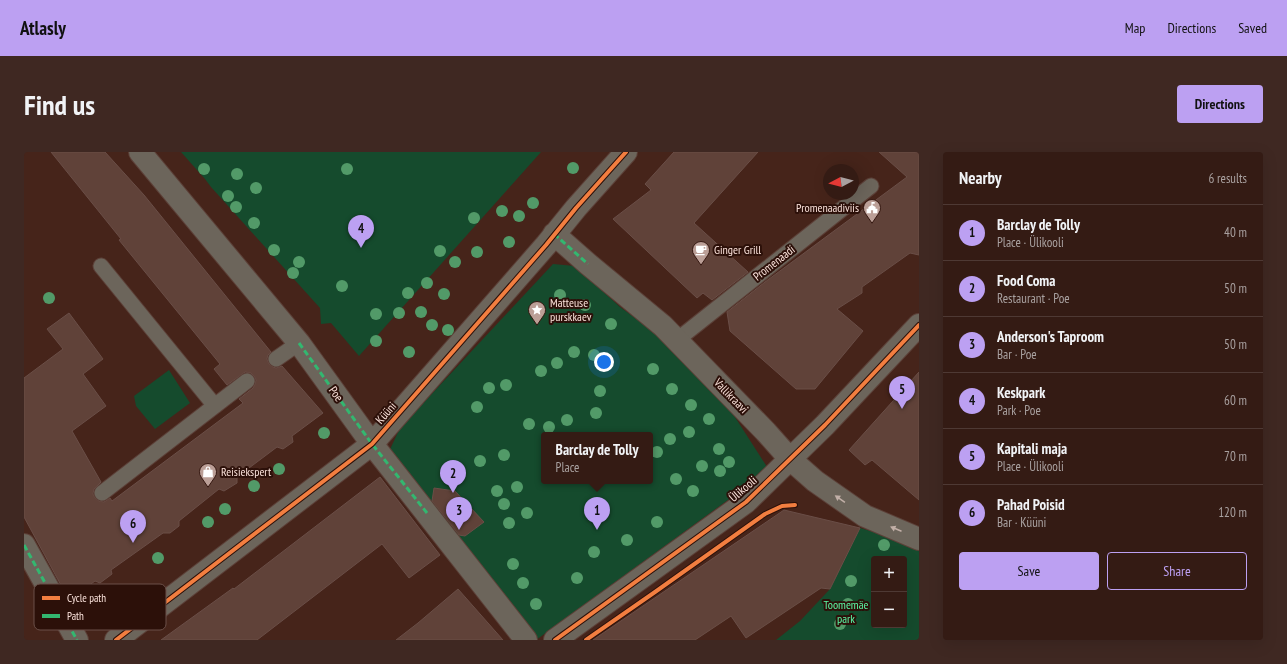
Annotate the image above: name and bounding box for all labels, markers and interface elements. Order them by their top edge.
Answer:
text: Atlasly [20,16,66,40]
text: Map [1125,19,1145,37]
text: Directions [1167,19,1216,37]
text: Saved [1238,19,1267,37]
button: Directions [1177,85,1263,123]
text: Find us [24,86,95,123]
north arrow [823,164,859,200]
text: Nearby [959,167,1002,189]
text: 6 results [1208,170,1247,187]
public building icon: Promenaadiviis [862,198,882,223]
place label: Promenaadiviis [796,200,859,215]
pin: 4 [348,215,374,248]
text: Barclay de Tolly [997,215,1080,234]
text: 1 [969,224,975,241]
text: 40 m [1224,224,1247,241]
text: Place · Ülikooli [997,234,1064,251]
cafe icon: Ginger Grill [691,240,711,265]
place label: Ginger Grill [714,242,761,257]
street label: Promenaadi [750,242,798,284]
text: Food Coma [997,271,1055,290]
text: 2 [969,280,975,297]
text: 50 m [1224,280,1247,297]
text: Restaurant · Poe [997,290,1070,307]
place label: Matteuse purskkaev [550,295,592,324]
place icon: Matteuse purskkaev [527,300,547,325]
text: Anderson's Taproom [997,327,1104,346]
text: 3 [969,336,975,353]
text: 50 m [1224,336,1247,353]
text: Bar · Poe [997,346,1037,363]
your location [594,352,614,372]
street label: Vallikraavi [710,374,752,416]
pin: 5 [889,376,915,409]
street label: Poe [326,383,347,404]
text: Keskpark [997,383,1046,402]
text: 4 [969,392,975,409]
text: 60 m [1224,392,1247,409]
street label: Küüni [372,399,399,427]
text: Park · Poe [997,402,1041,419]
popup [541,432,653,484]
text: Kapitali maja [997,439,1067,458]
text: Barclay de Tolly [556,440,638,459]
text: 5 [969,448,975,465]
text: 70 m [1224,448,1247,465]
text: Place · Ülikooli [997,458,1064,475]
text: Place [556,459,579,476]
pin: 2 [440,460,466,493]
shop icon: Reisiekspert [198,462,218,487]
place label: Reisiekspert [221,464,272,479]
street label: Ülikooli [726,472,760,505]
one-way arrow [834,495,845,503]
text: Pahad Poisid [997,495,1065,514]
pin: 3 [446,497,472,530]
pin: 1 [584,497,610,530]
text: 6 [969,504,975,521]
text: 120 m [1218,504,1247,521]
pin: 6 [120,510,146,543]
text: Bar · Küüni [997,514,1046,531]
one-way arrow [890,526,901,532]
button: Save [959,552,1099,590]
button: Share [1107,552,1247,590]
map controls [871,556,907,628]
button: + [871,556,907,592]
legend [34,584,166,630]
text: Cycle path [67,591,106,605]
button: − [871,592,907,628]
park label: Toomemäe park [824,597,868,626]
text: Path [67,609,84,623]

